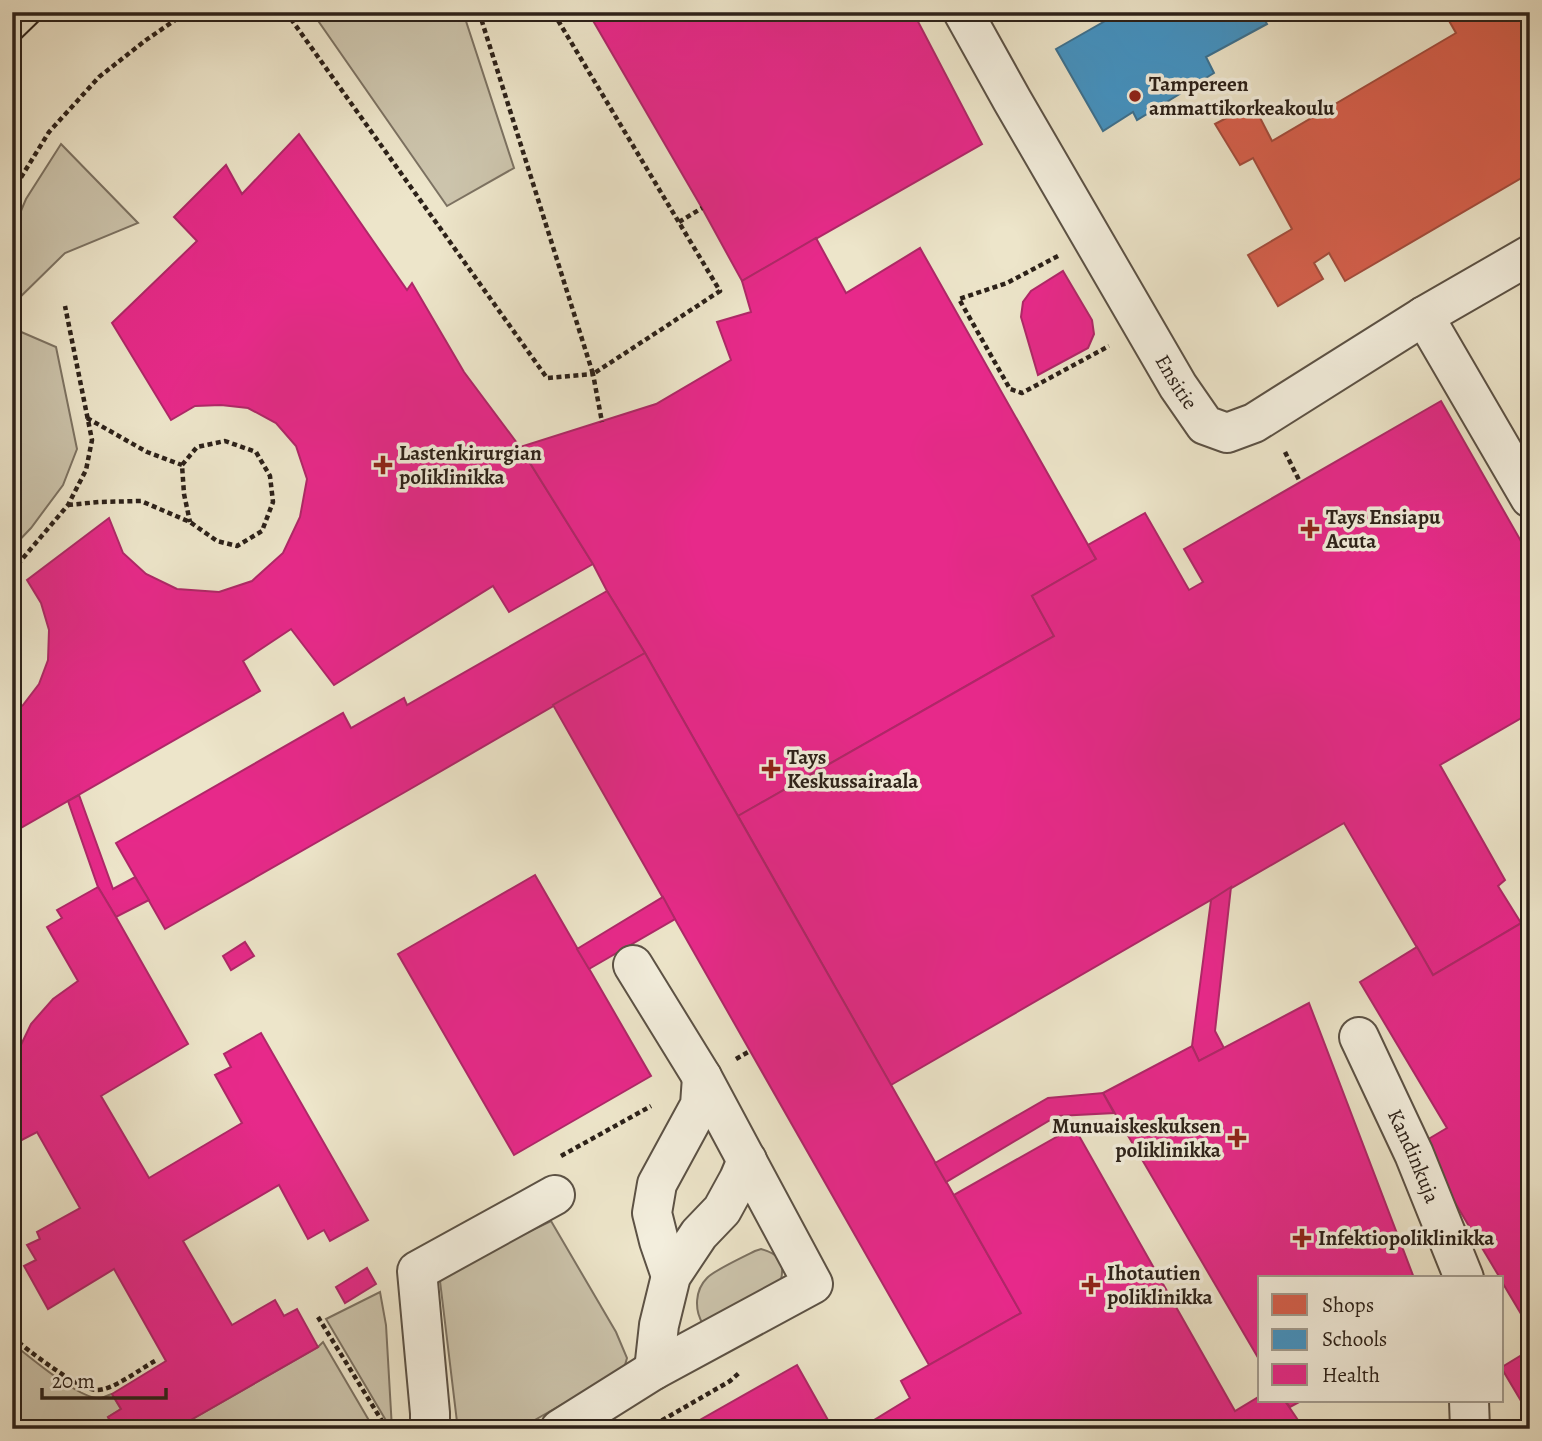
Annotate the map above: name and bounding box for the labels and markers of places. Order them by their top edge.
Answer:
place label: Tampereen ammattikorkeakoulu [1149,70,1335,122]
marker: Tampereen ammattikorkeakoulu [1127,88,1143,104]
place label: Lastenkirurgian poliklinikka [399,439,542,491]
marker: Lastenkirurgian poliklinikka [373,455,393,475]
place label: Tays Ensiapu Acuta [1325,503,1441,555]
marker: Tays Ensiapu Acuta [1300,519,1320,539]
place label: Tays Keskussairaala [787,743,919,795]
marker: Tays Keskussairaala [761,759,781,779]
place label: Munuaiskeskuksen poliklinikka [1052,1112,1222,1164]
marker: Munuaiskeskuksen poliklinikka [1227,1128,1247,1148]
place label: Infektiopoliklinikka [1318,1224,1495,1252]
marker: Infektiopoliklinikka [1292,1228,1312,1248]
place label: Ihotautien poliklinikka [1107,1259,1214,1311]
marker: Ihotautien poliklinikka [1081,1275,1101,1295]

